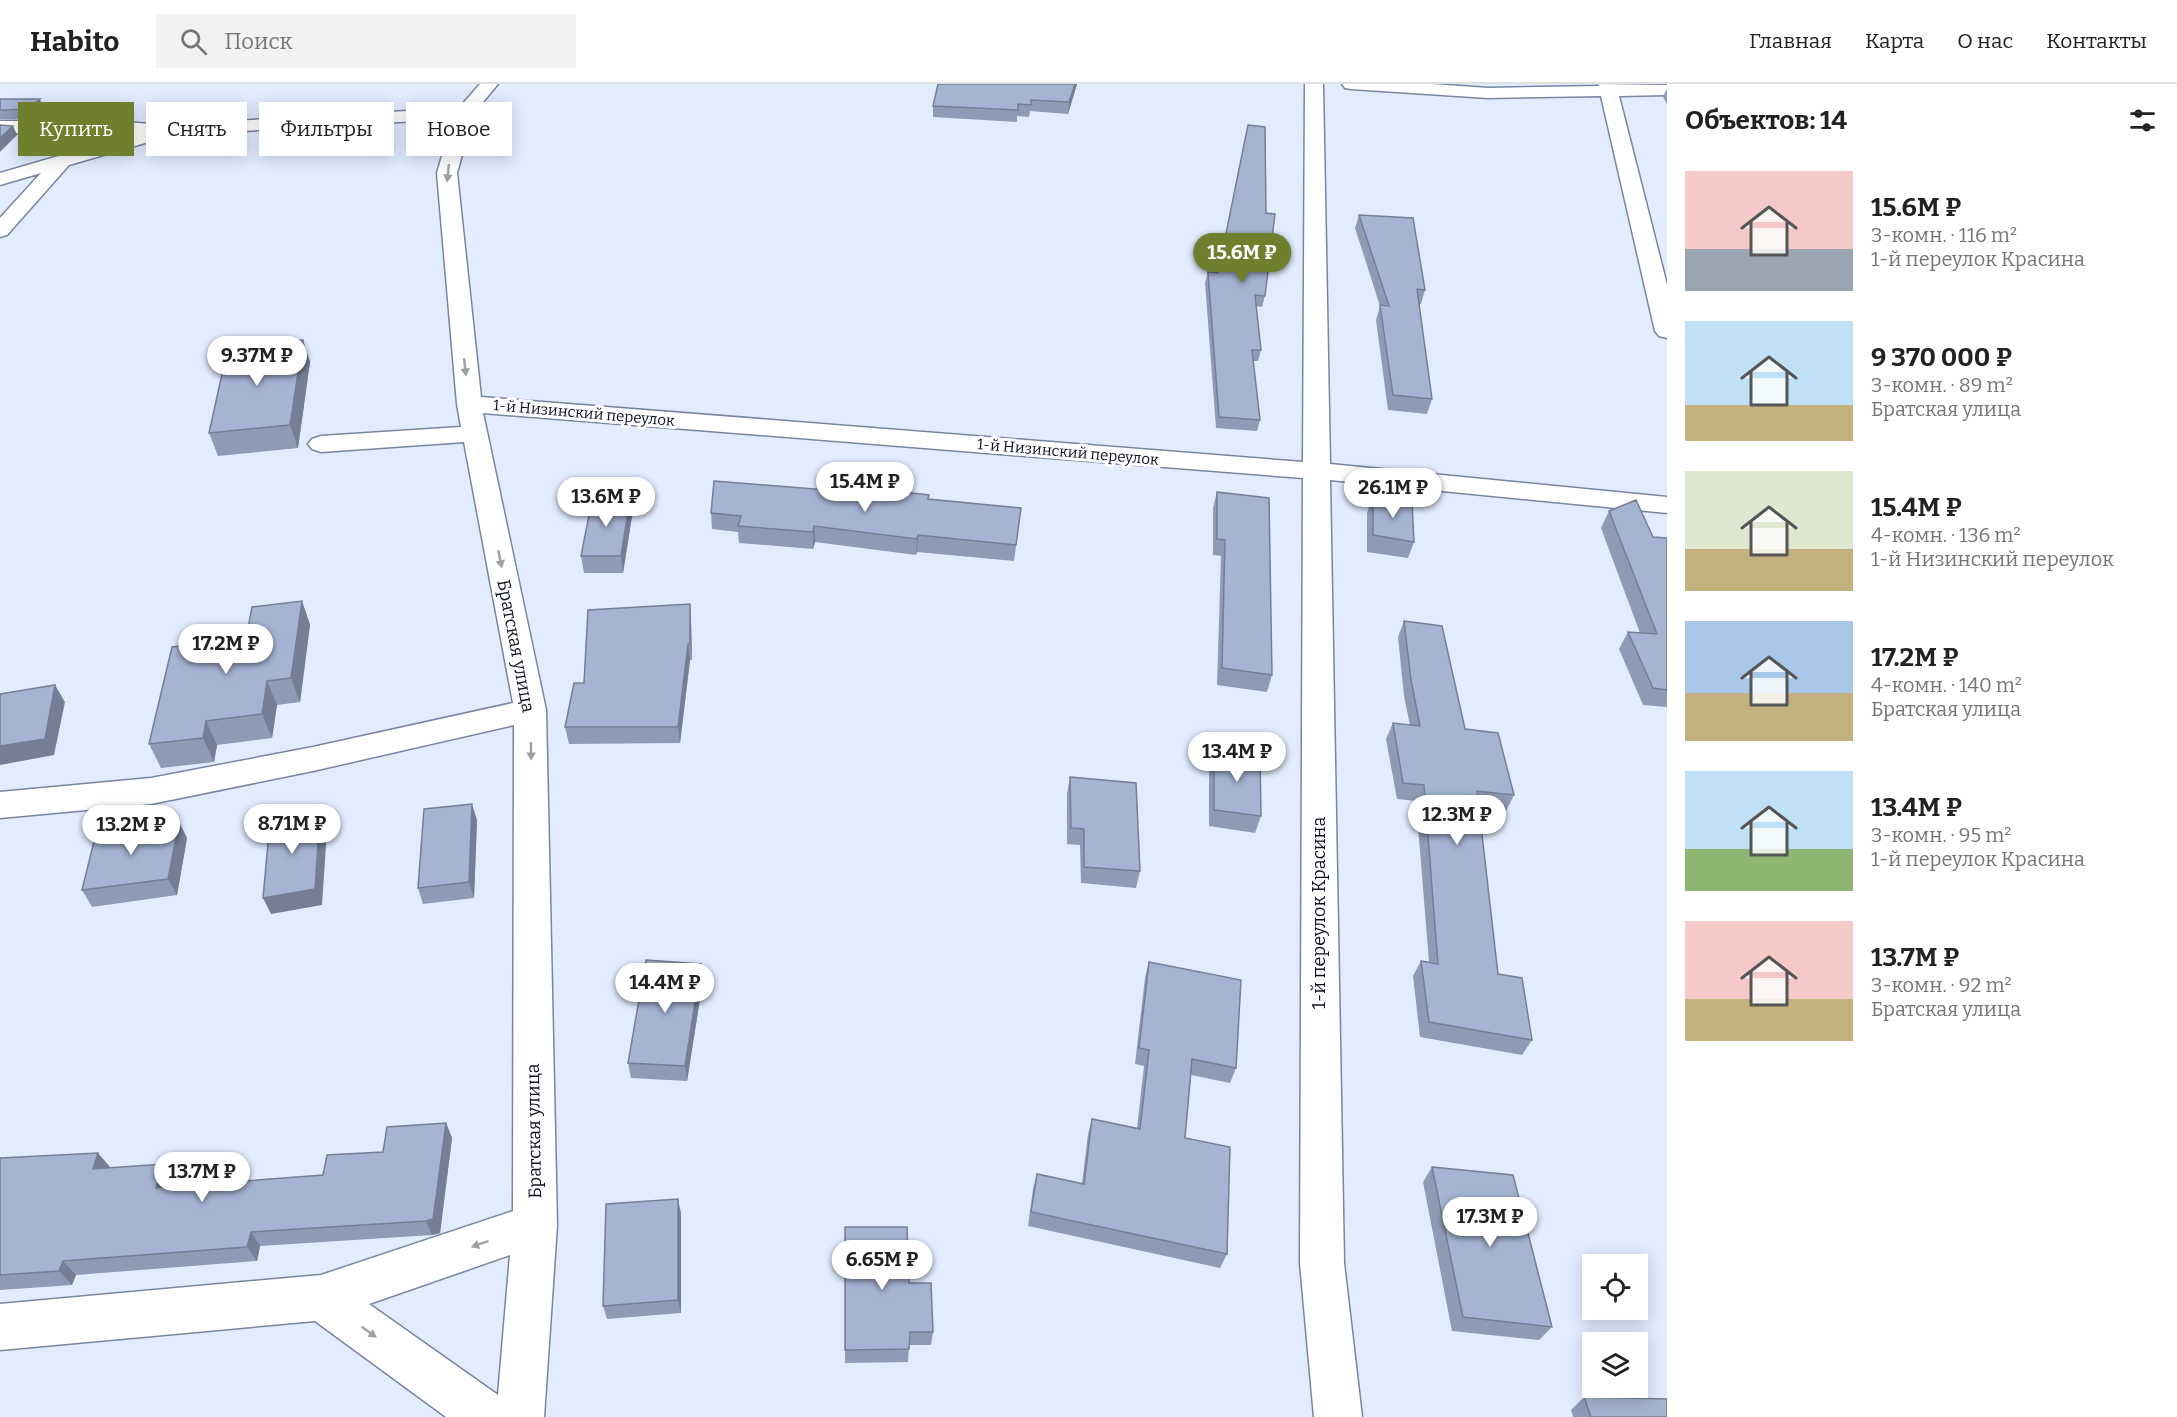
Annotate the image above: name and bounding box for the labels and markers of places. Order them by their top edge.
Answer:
pin: 15.6M ₽ [1187,233,1297,284]
pin: 9.37M ₽ [202,336,312,387]
pin: 15.4M ₽ [810,462,920,513]
pin: 26.1M ₽ [1338,468,1448,519]
pin: 13.6M ₽ [551,477,661,528]
pin: 17.2M ₽ [171,624,281,675]
pin: 13.4M ₽ [1182,732,1292,783]
pin: 12.3M ₽ [1402,795,1512,846]
pin: 8.71M ₽ [237,804,347,855]
pin: 13.2M ₽ [76,805,186,856]
pin: 14.4M ₽ [610,963,720,1014]
pin: 13.7M ₽ [147,1152,257,1203]
pin: 17.3M ₽ [1435,1197,1545,1248]
pin: 6.65M ₽ [827,1240,937,1291]

